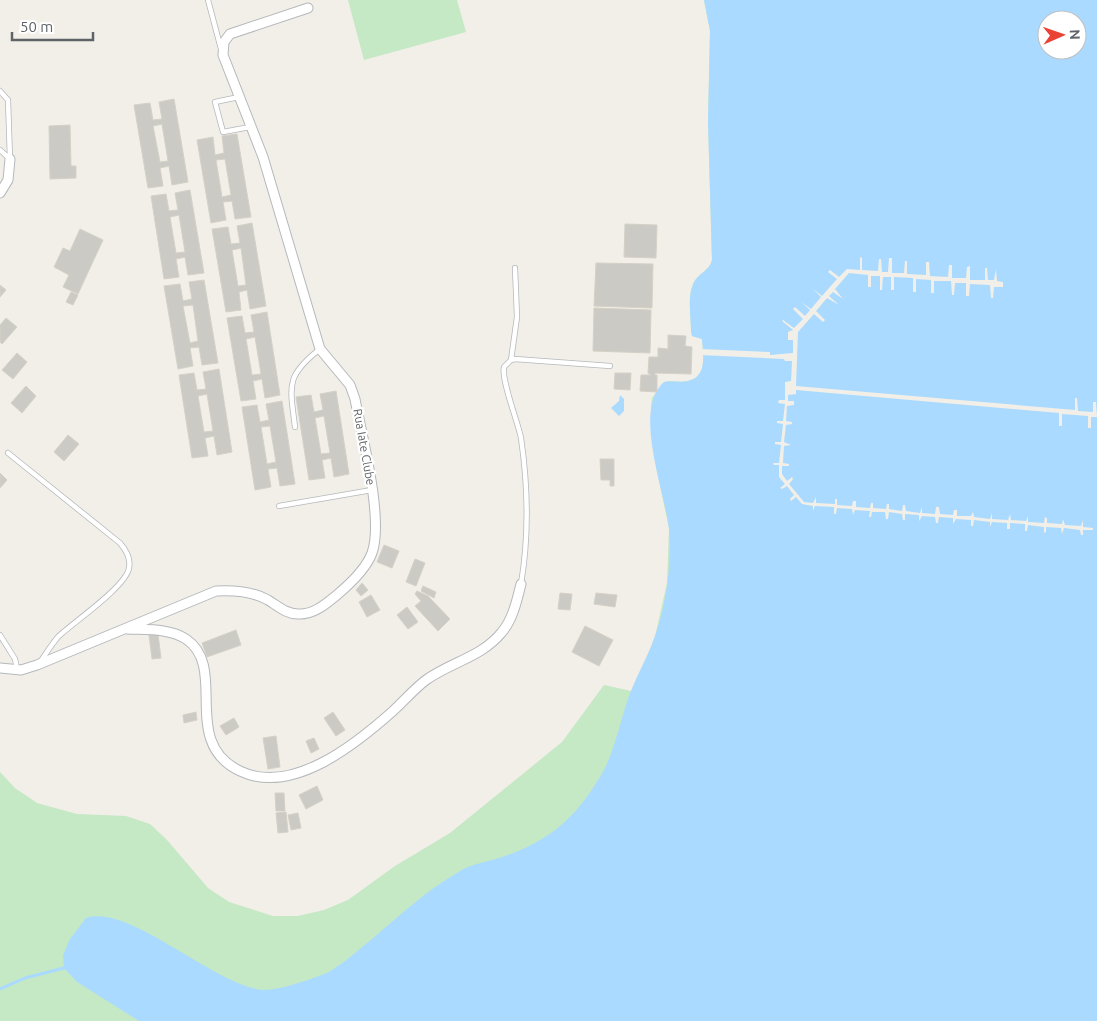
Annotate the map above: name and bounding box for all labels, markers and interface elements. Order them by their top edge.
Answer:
scale bar [12,10,94,42]
north arrow [1037,10,1087,60]
text: 50 m [20,18,53,35]
text: N [1067,29,1083,40]
street label: Rua Iate Clube [351,408,378,486]

